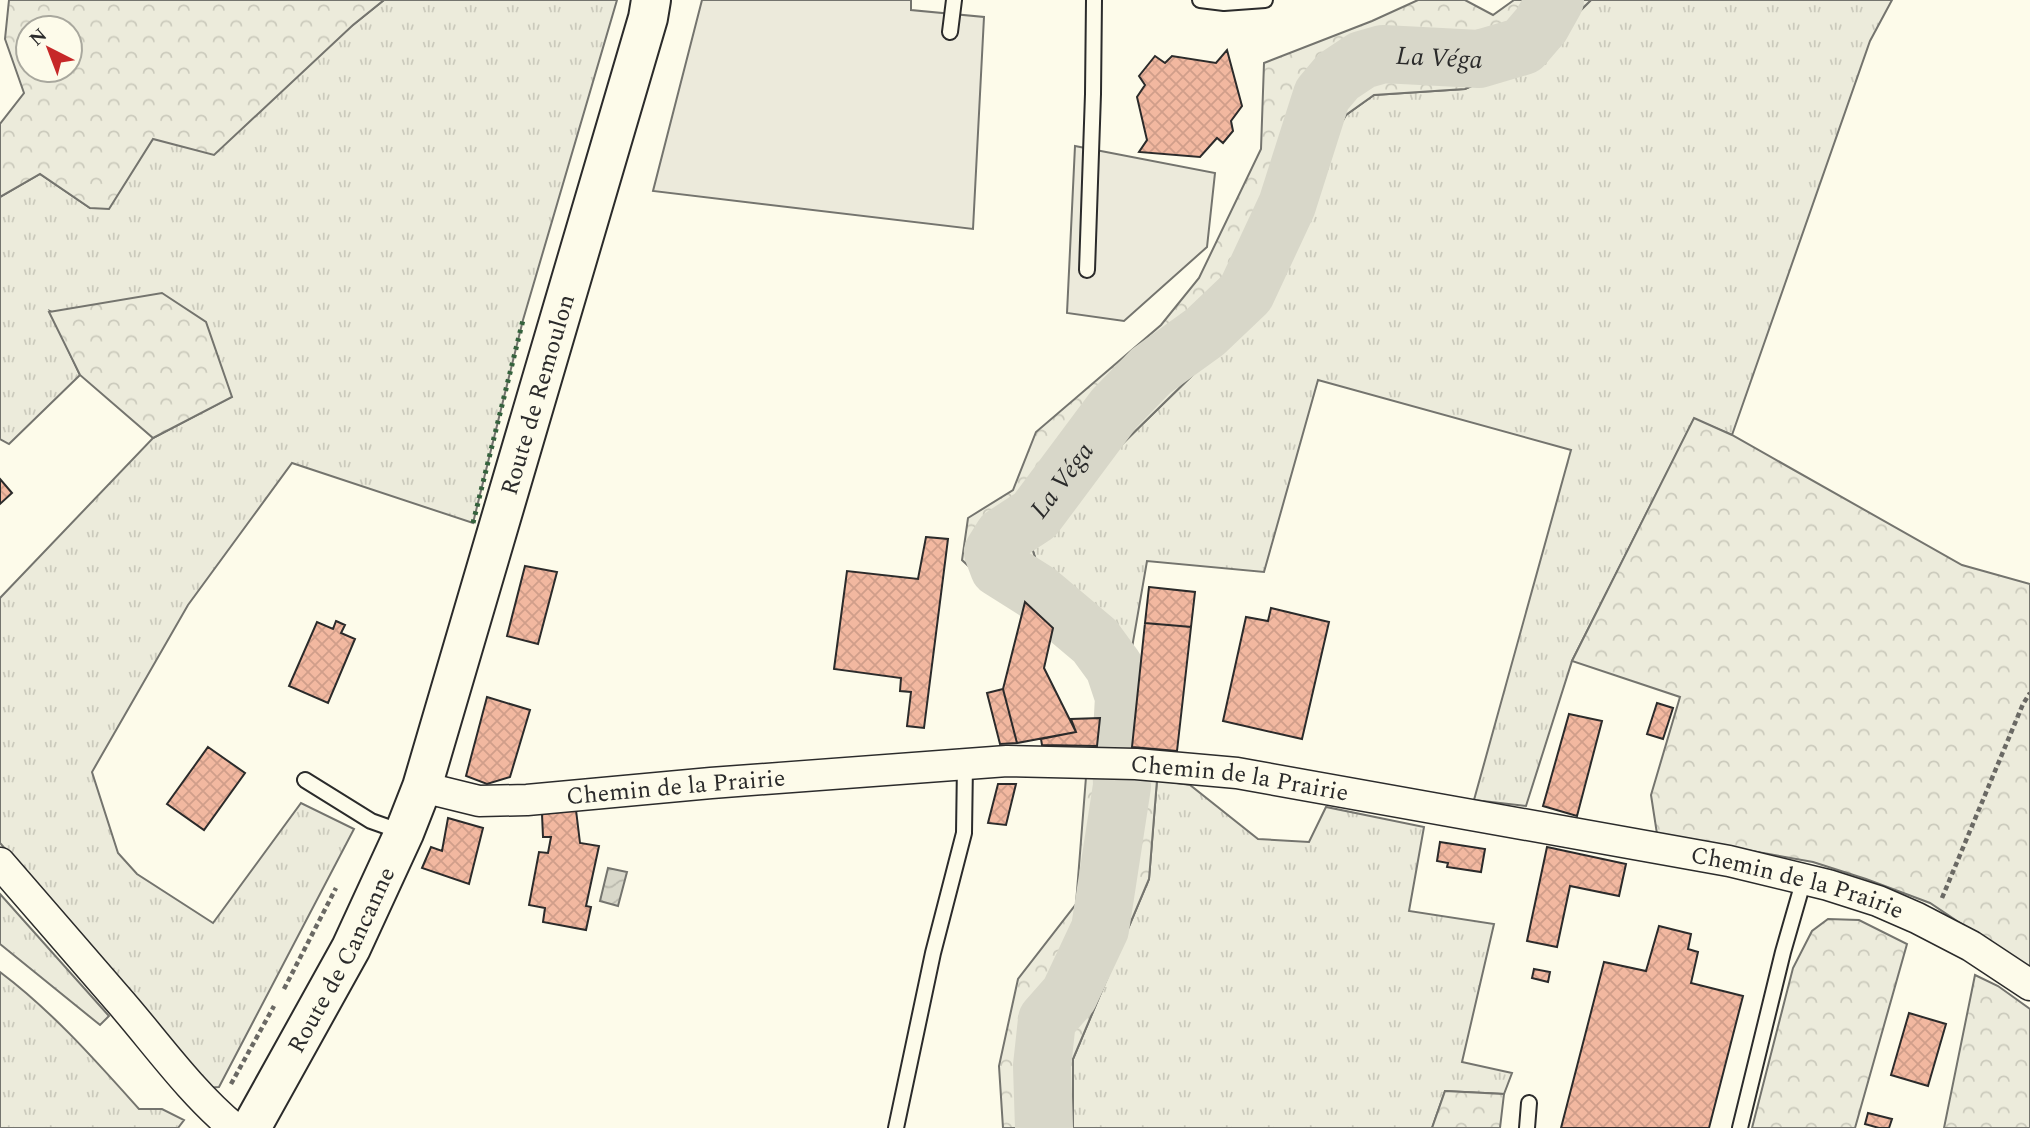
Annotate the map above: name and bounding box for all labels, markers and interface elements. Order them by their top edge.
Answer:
north arrow [14,14,84,84]
text: N [23,22,54,53]
water label: La Véga [1395,36,1484,80]
street label: Route de Remoulon [492,290,585,500]
water label: La Véga [1020,434,1104,527]
street label: Chemin de la Prairie [1129,747,1351,812]
street label: Chemin de la Prairie [565,761,787,815]
street label: Chemin de la Prairie [1688,838,1909,929]
street label: Route de Cancanne [279,861,405,1060]

